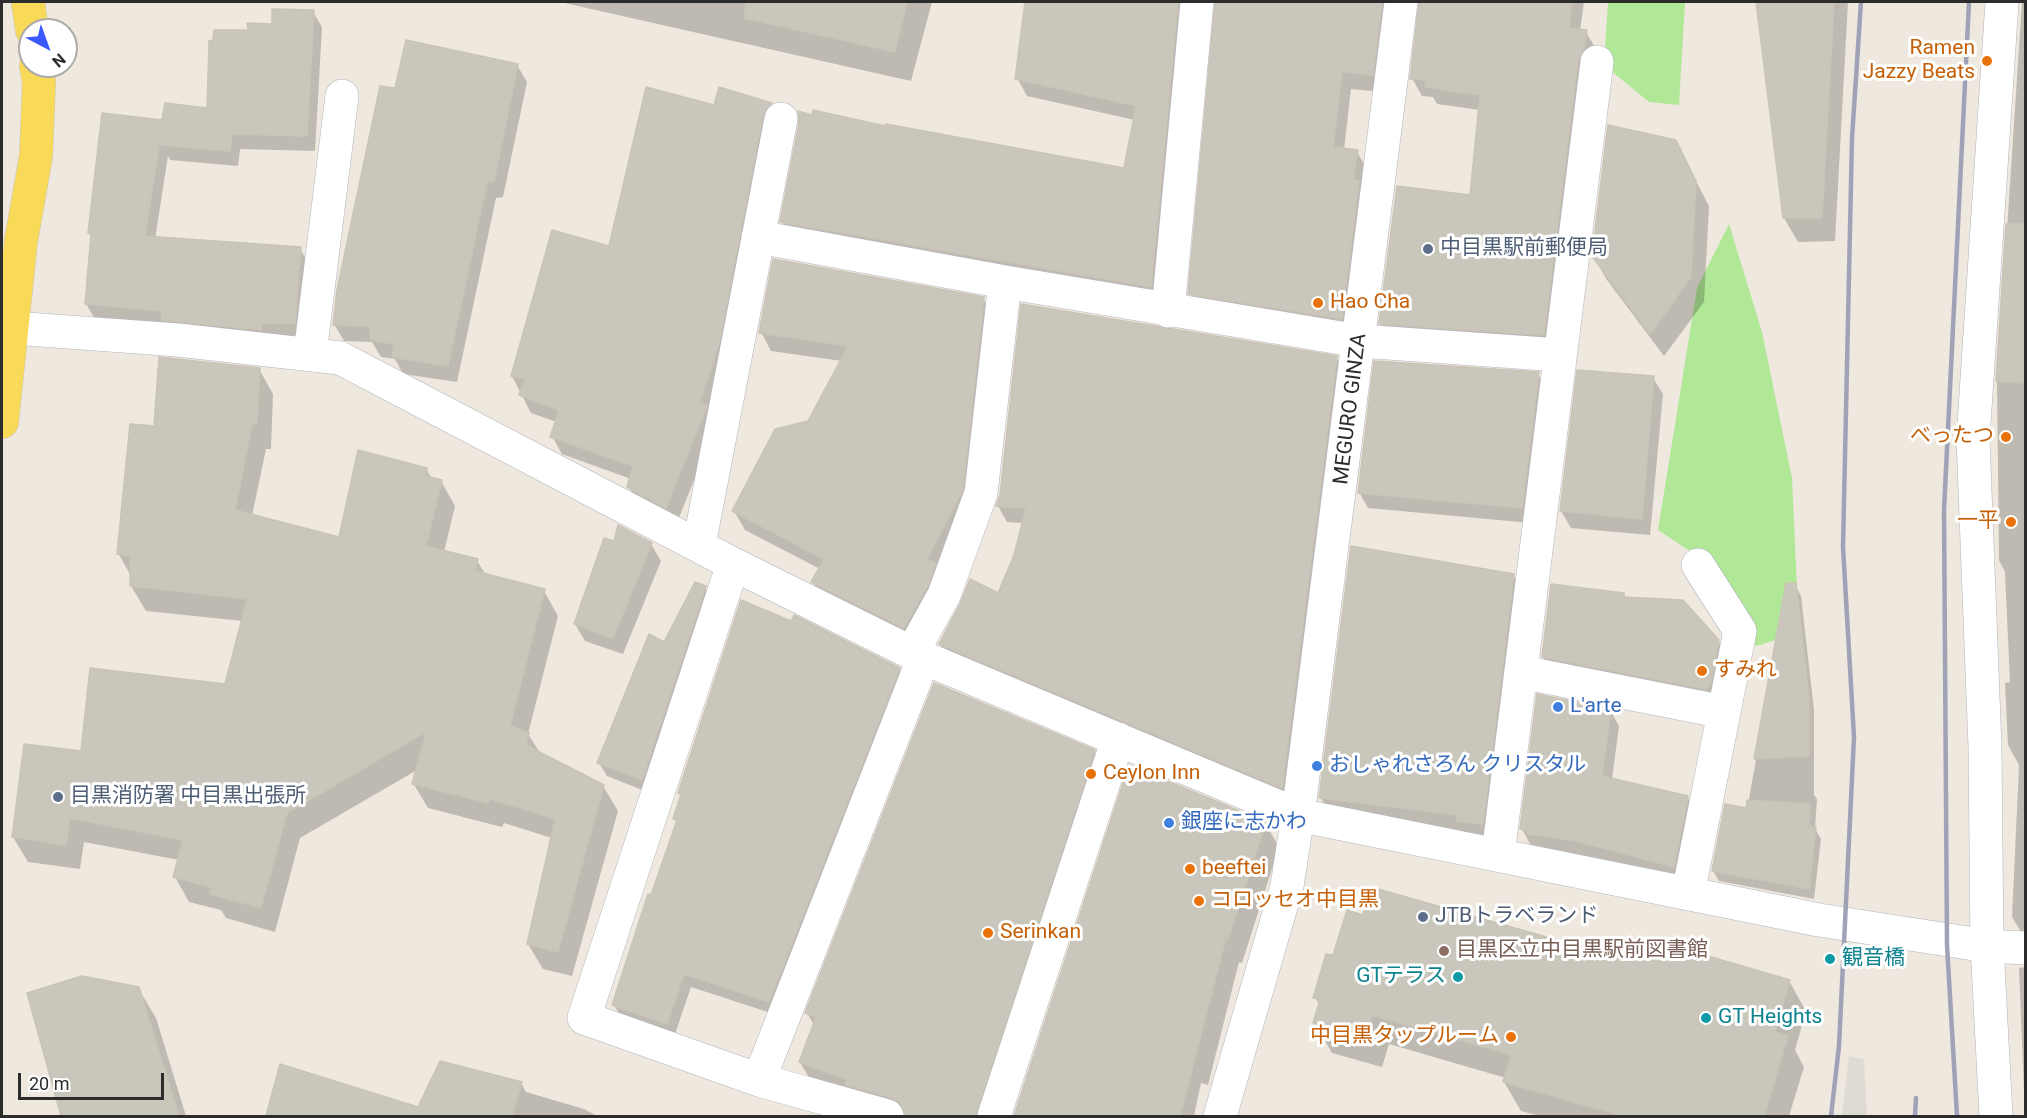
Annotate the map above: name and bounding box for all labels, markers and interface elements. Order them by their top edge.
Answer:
north arrow [18,18,78,78]
place label: Ramen Jazzy Beats [1863,36,1975,86]
text: N [48,50,69,71]
marker: Ramen Jazzy Beats [1980,54,1994,68]
place label: 中目黒駅前郵便局 [1440,236,1608,262]
marker: 中目黒駅前郵便局 [1421,242,1435,256]
place label: Hao Cha [1330,290,1410,316]
marker: Hao Cha [1311,296,1325,310]
street label: MEGURO GINZA [1329,332,1373,486]
place label: べったつ [1910,424,1994,450]
marker: べったつ [1999,430,2013,444]
place label: 一平 [1957,509,1999,535]
marker: 一平 [2004,515,2018,529]
place label: すみれ [1714,658,1777,684]
marker: すみれ [1695,664,1709,678]
place label: L'arte [1570,694,1622,720]
marker: L'arte [1551,700,1565,714]
place label: おしゃれさろん クリスタル [1329,753,1586,779]
marker: おしゃれさろん クリスタル [1310,759,1324,773]
place label: Ceylon Inn [1103,761,1200,787]
marker: Ceylon Inn [1084,767,1098,781]
place label: 目黒消防署 中目黒出張所 [70,784,306,810]
marker: 目黒消防署 中目黒出張所 [51,790,65,804]
place label: 銀座に志かわ [1181,810,1307,836]
marker: 銀座に志かわ [1162,816,1176,830]
place label: beeftei [1202,856,1266,882]
marker: beeftei [1183,862,1197,876]
place label: コロッセオ中目黒 [1211,888,1379,914]
marker: コロッセオ中目黒 [1192,894,1206,908]
place label: JTBトラベランド [1435,904,1598,930]
marker: JTBトラベランド [1416,910,1430,924]
place label: Serinkan [1000,920,1081,946]
marker: Serinkan [981,926,995,940]
place label: 目黒区立中目黒駅前図書館 [1456,938,1708,964]
marker: 目黒区立中目黒駅前図書館 [1437,944,1451,958]
place label: 観音橋 [1842,946,1905,972]
marker: 観音橋 [1823,952,1837,966]
place label: GTテラス [1356,964,1446,990]
marker: GTテラス [1451,970,1465,984]
place label: GT Heights [1718,1005,1822,1031]
marker: GT Heights [1699,1011,1713,1025]
place label: 中目黒タップルーム [1310,1024,1499,1050]
marker: 中目黒タップルーム [1504,1030,1518,1044]
scale bar [21,1061,166,1099]
text: 20 m [29,1073,69,1094]

